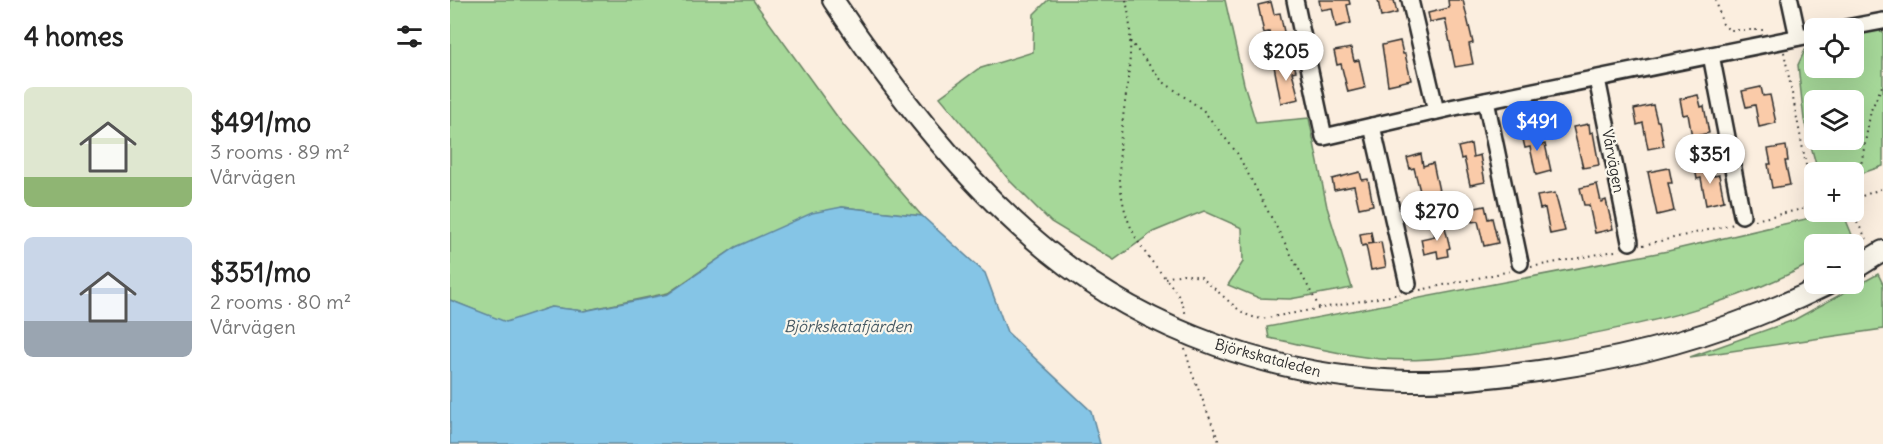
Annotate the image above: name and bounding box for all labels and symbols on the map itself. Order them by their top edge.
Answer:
pin: $205 [1250,31,1322,82]
pin: $491 [1501,101,1573,152]
street label: Vårvägen [1598,128,1629,195]
pin: $351 [1674,134,1746,185]
pin: $270 [1401,191,1473,242]
water label: Björkskatafjärden [784,316,913,336]
street label: Björkskataleden [1213,334,1323,381]

